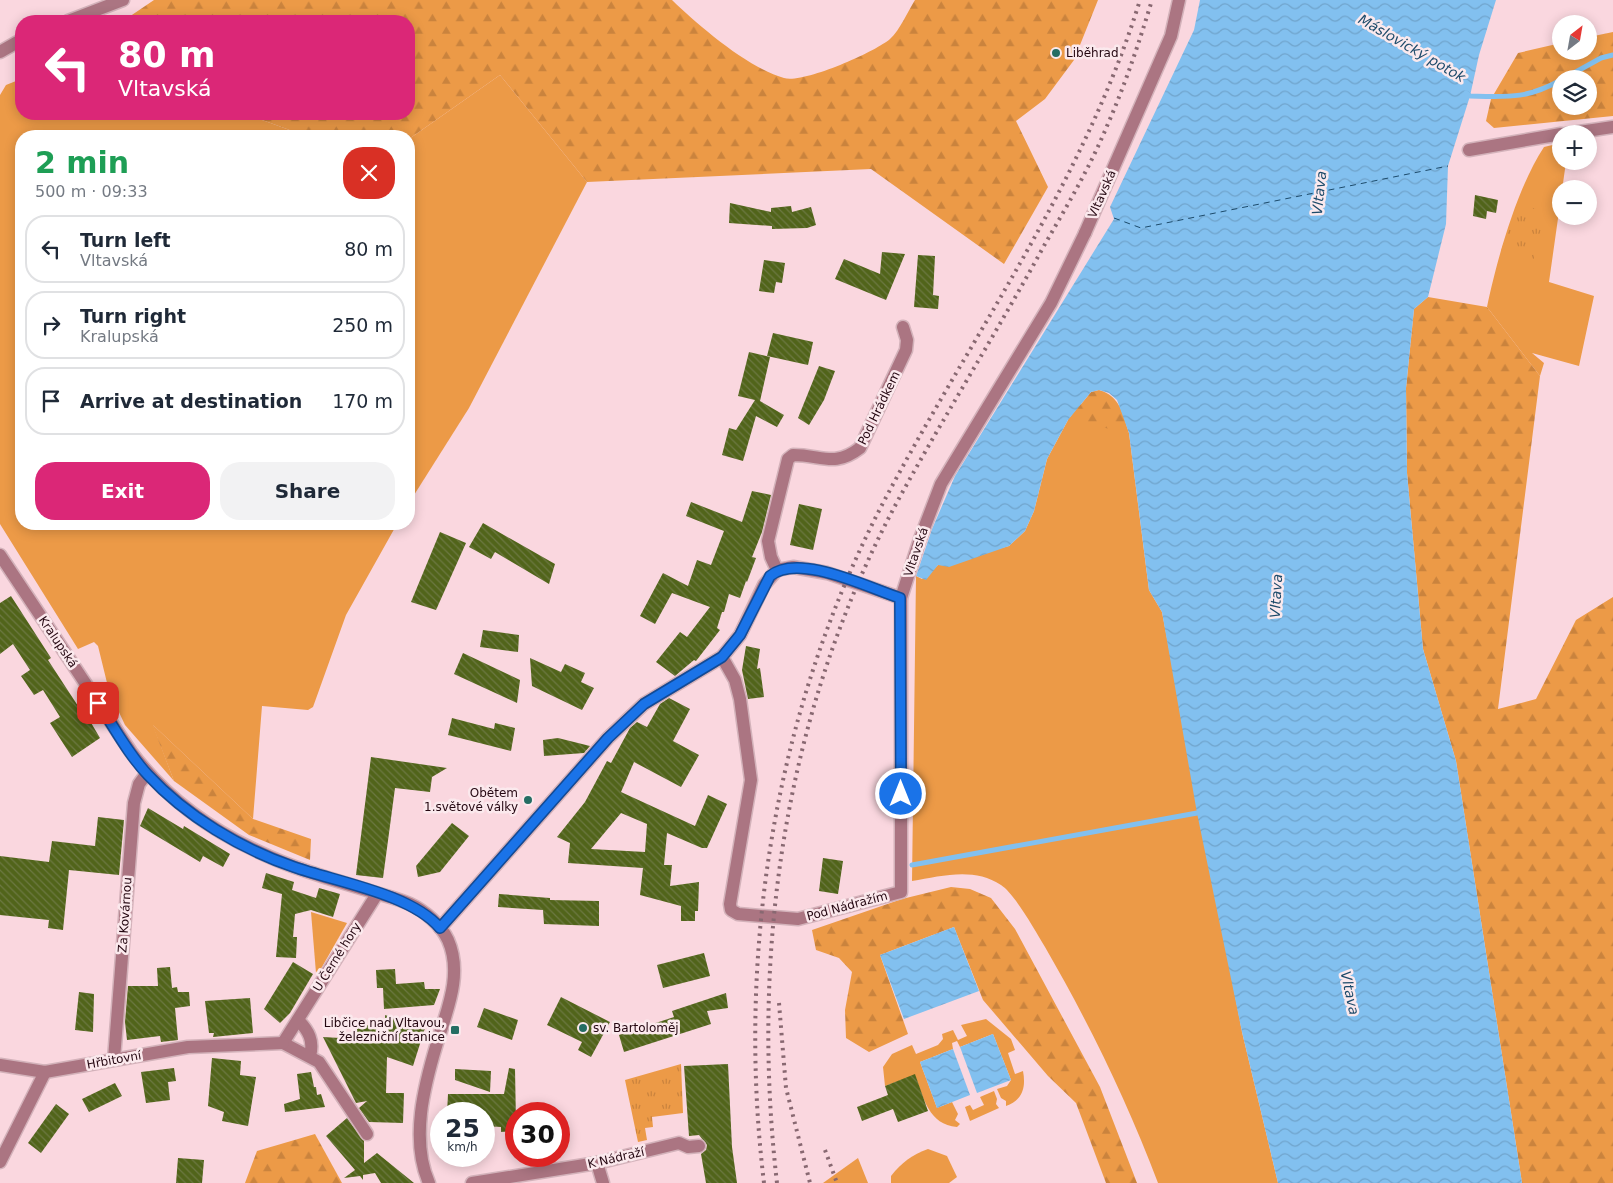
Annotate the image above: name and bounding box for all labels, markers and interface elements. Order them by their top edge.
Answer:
water label: Máslovický potok [1356,11,1469,86]
north arrow [1552,15,1598,60]
map controls [1552,15,1597,225]
icon: left [35,35,100,100]
text: 80 m [118,35,215,75]
place label: Liběhrad [1066,46,1119,60]
marker: Liběhrad [1050,47,1062,59]
button: layers [1552,70,1597,115]
text: Vltavská [118,76,212,101]
button: + [1552,125,1597,170]
text: 2 min [35,145,129,180]
button: close [343,147,395,199]
street label: Vltavská [1085,168,1119,220]
water label: Vltava [1309,170,1329,216]
button: − [1552,180,1597,225]
text: 500 m · 09:33 [35,182,148,201]
text: Turn left [80,229,171,251]
icon: left [37,235,65,263]
text: 80 m [344,238,393,260]
text: Vltavská [80,251,148,270]
text: Turn right [80,305,186,327]
icon: right [37,311,65,339]
text: 250 m [332,314,393,336]
text: Kralupská [80,327,159,346]
street label: Pod Hrádkem [855,369,903,447]
icon: arrive [37,387,65,415]
text: Arrive at destination [80,390,302,412]
text: 170 m [332,390,393,412]
button: Exit [35,462,210,520]
button: Share [220,462,395,520]
street label: Vltavská [901,526,931,578]
water label: Vltava [1267,573,1285,619]
street label: Kralupská [36,614,80,670]
pin [77,682,119,724]
icon: arrive [84,689,112,717]
position arrow [874,767,926,819]
place label: Obětem 1.světové války [424,786,518,814]
marker: Obětem 1.světové války [522,794,534,806]
street label: Za Kovárnou [115,877,135,953]
street label: Pod Nádražím [805,888,889,924]
street label: U Černé hory [309,919,364,994]
water label: Vltava [1338,970,1362,1016]
place label: Libčice nad Vltavou, železniční stanice [324,1016,445,1044]
place label: sv. Bartoloměj [593,1021,679,1035]
marker: sv. Bartoloměj [577,1022,589,1034]
marker: Libčice nad Vltavou, železniční stanice [449,1024,461,1036]
street label: Hřbitovní [86,1048,143,1072]
speed limit sign: 30 [505,1102,570,1167]
text: 25 [445,1114,480,1143]
text: km/h [447,1140,478,1154]
street label: K Nádraží [586,1145,646,1171]

